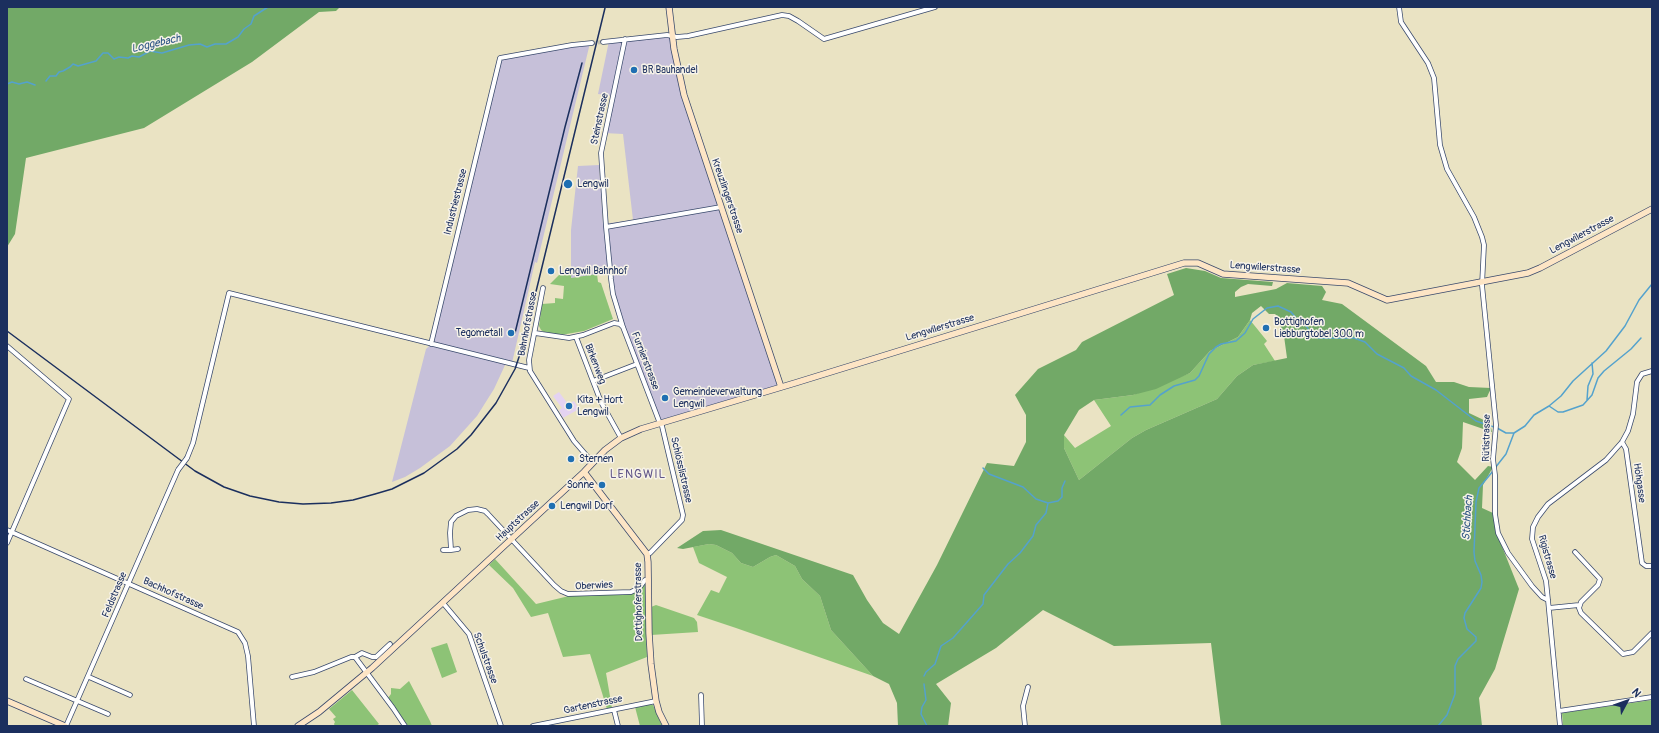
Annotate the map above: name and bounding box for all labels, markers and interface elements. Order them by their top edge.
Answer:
water label: Loggebach [130,32,182,56]
place label: BR Bauhandel [642,64,698,76]
marker: BR Bauhandel [629,65,639,75]
street label: Steinstrasse [589,92,611,146]
street label: Kreuzlingerstrasse [709,157,745,235]
street label: Industriestrasse [442,168,470,236]
marker: Lengwil [562,178,574,190]
place label: Lengwil [577,178,609,190]
street label: Lengwilerstrasse [1548,213,1616,257]
street label: Lengwilerstrasse [1229,260,1301,276]
place label: Lengwil Bahnhof [559,265,628,277]
marker: Lengwil Bahnhof [546,266,556,276]
street label: Bahnhofstrasse [516,291,540,357]
street label: Lengwilerstrasse [904,312,976,344]
place label: Bottighofen Liebburgtobel 300 m [1274,316,1364,340]
marker: Bottighofen Liebburgtobel 300 m [1261,323,1271,333]
place label: Tegometall [456,327,503,339]
marker: Tegometall [506,328,516,338]
street label: Furnierstrasse [628,330,662,392]
street label: Birkenweg [582,342,608,386]
place label: Gemeindeverwaltung Lengwil [673,386,762,410]
marker: Gemeindeverwaltung Lengwil [660,393,670,403]
place label: Kita + Hort Lengwil [577,394,623,418]
marker: Kita + Hort Lengwil [564,401,574,411]
street label: Rütistrasse [1481,414,1493,462]
street label: Schlösslistrasse [668,436,694,504]
place label: Sternen [579,453,613,465]
marker: Sternen [566,454,576,464]
street label: Höhgasse [1630,462,1648,504]
district label: LENGWIL [610,468,666,482]
place label: Sonne [567,479,594,491]
marker: Sonne [597,480,607,490]
water label: Stichbach [1460,495,1476,541]
street label: Hauptstrasse [494,498,542,544]
place label: Lengwil Dorf [560,500,613,512]
marker: Lengwil Dorf [547,501,557,511]
street label: Rigistrasse [1535,534,1559,580]
street label: Dettighoferstrasse [632,563,646,641]
street label: Feldstrasse [100,570,130,620]
street label: Bachhofstrasse [141,575,205,613]
street label: Oberwies [575,579,613,593]
street label: Schulstrasse [470,631,500,685]
north arrow [1607,681,1647,721]
text: N [1629,686,1644,700]
street label: Gartenstrasse [563,693,623,717]

